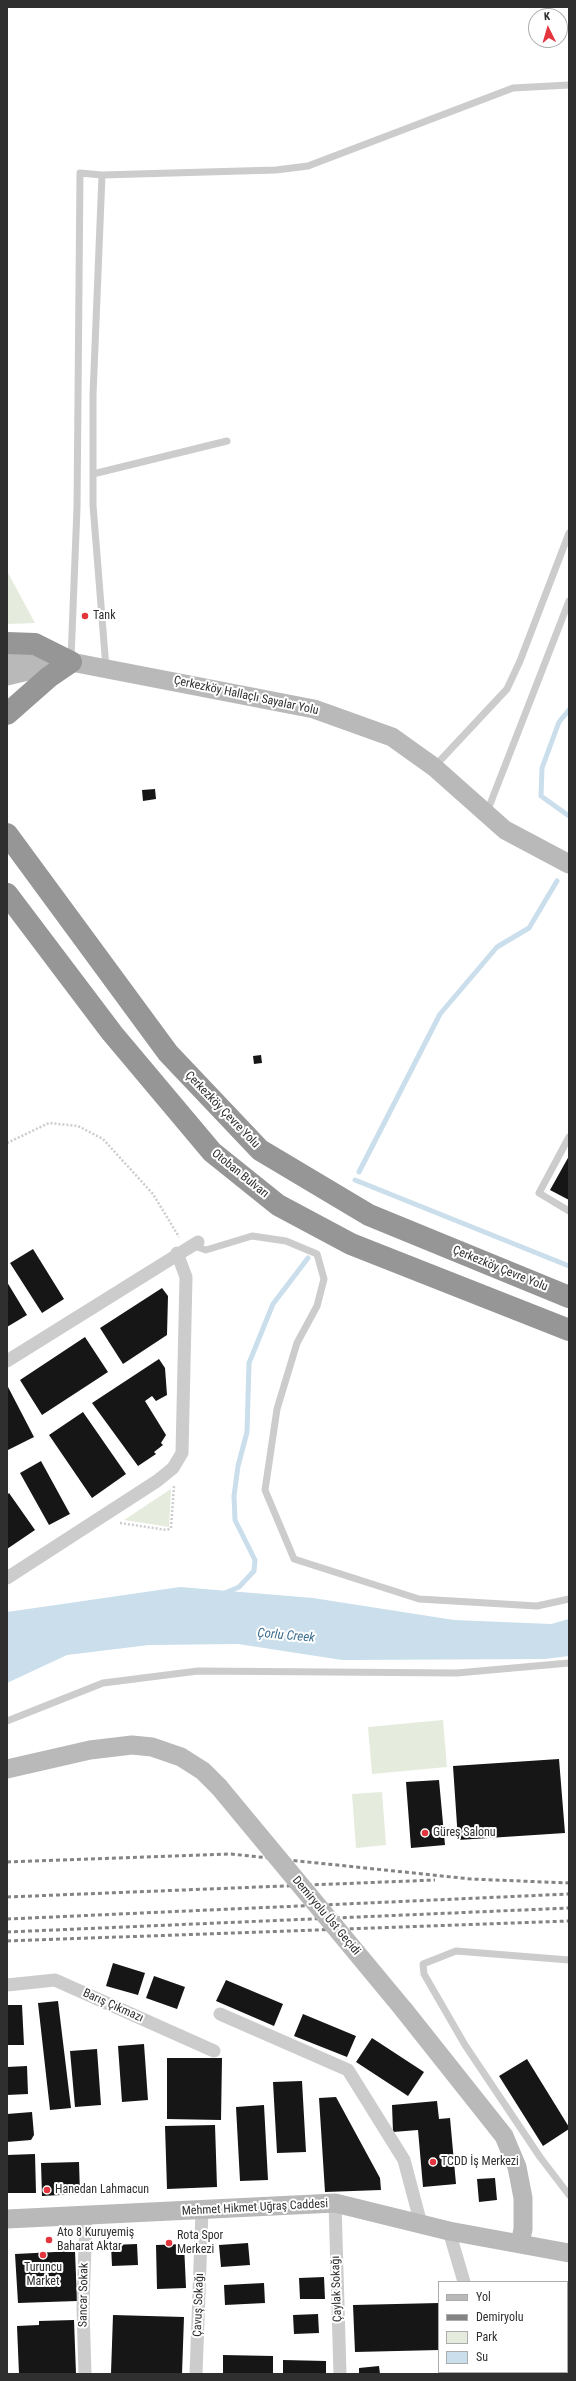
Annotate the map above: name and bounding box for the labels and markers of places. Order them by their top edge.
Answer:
place label: Tank [93,609,116,623]
marker: Tank [80,611,90,621]
place label: Güreş Salonu [433,1826,496,1840]
marker: Güreş Salonu [420,1828,430,1838]
place label: TCDD İş Merkezi [441,2155,519,2169]
marker: TCDD İş Merkezi [428,2157,438,2167]
place label: Hanedan Lahmacun [55,2183,149,2197]
marker: Hanedan Lahmacun [42,2185,52,2195]
place label: Ato 8 Kuruyemiş Baharat Aktar [57,2226,134,2254]
place label: Rota Spor Merkezi [177,2229,223,2257]
marker: Ato 8 Kuruyemiş Baharat Aktar [44,2235,54,2245]
marker: Rota Spor Merkezi [164,2238,174,2248]
marker: Turuncu Market [38,2250,48,2260]
place label: Turuncu Market [24,2261,62,2289]

